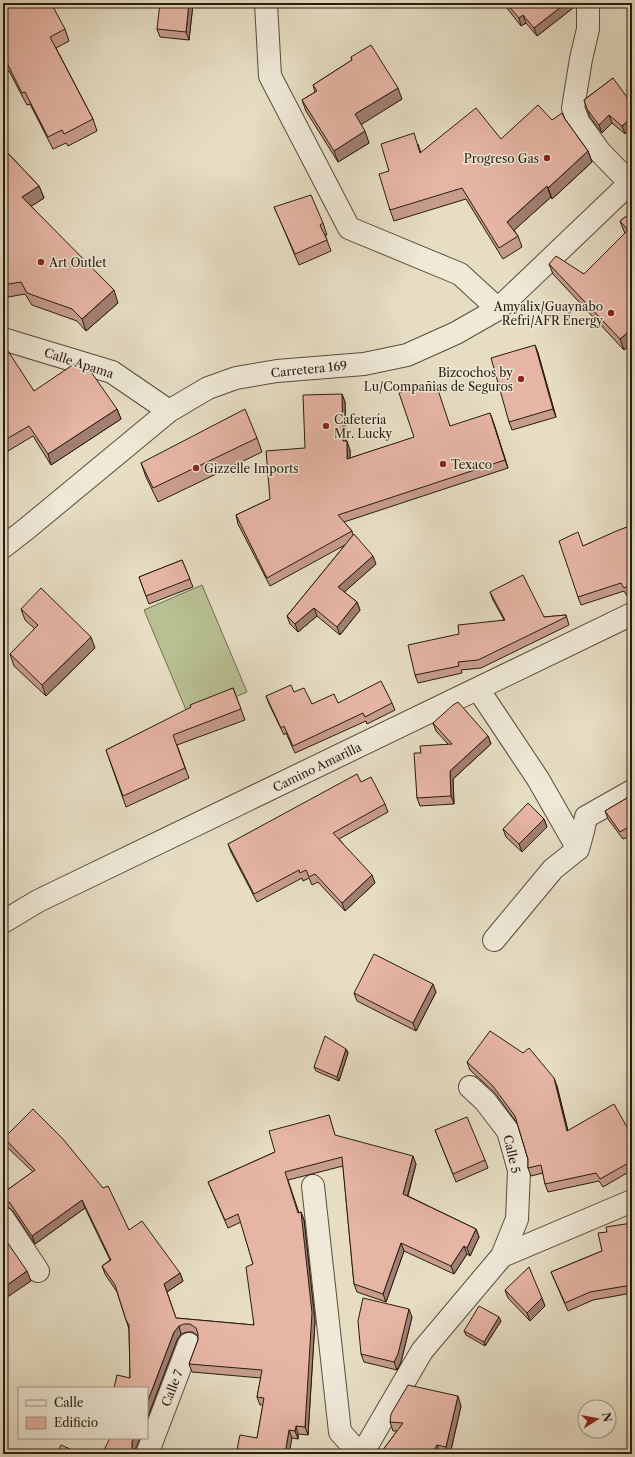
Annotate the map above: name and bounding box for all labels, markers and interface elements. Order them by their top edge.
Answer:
place label: Progreso Gas [464,151,539,166]
marker: Progreso Gas [542,153,552,163]
place label: Art Outlet [48,255,107,270]
marker: Art Outlet [36,257,46,267]
place label: Amyalix/Guaynabo Refri/AFR Energy [493,299,603,328]
marker: Amyalix/Guaynabo Refri/AFR Energy [606,308,616,318]
street label: Calle Apama [42,345,116,382]
street label: Carretera 169 [270,358,348,380]
place label: Bizcochos by Lu/Compañias de Seguros [364,365,513,394]
marker: Bizcochos by Lu/Compañias de Seguros [516,374,526,384]
place label: Cafetería Mr. Lucky [334,412,393,441]
marker: Cafetería Mr. Lucky [321,421,331,431]
place label: Texaco [451,457,492,472]
marker: Texaco [438,459,448,469]
place label: Gizzelle Imports [204,461,298,476]
marker: Gizzelle Imports [191,463,201,473]
street label: Camino Amarilla [270,739,364,795]
street label: Calle 5 [500,1133,524,1175]
street label: Calle 7 [158,1367,186,1409]
legend [18,1387,148,1439]
text: Calle [54,1395,84,1410]
north arrow [577,1399,617,1439]
text: N [599,1411,615,1424]
text: Edificio [54,1415,98,1430]

